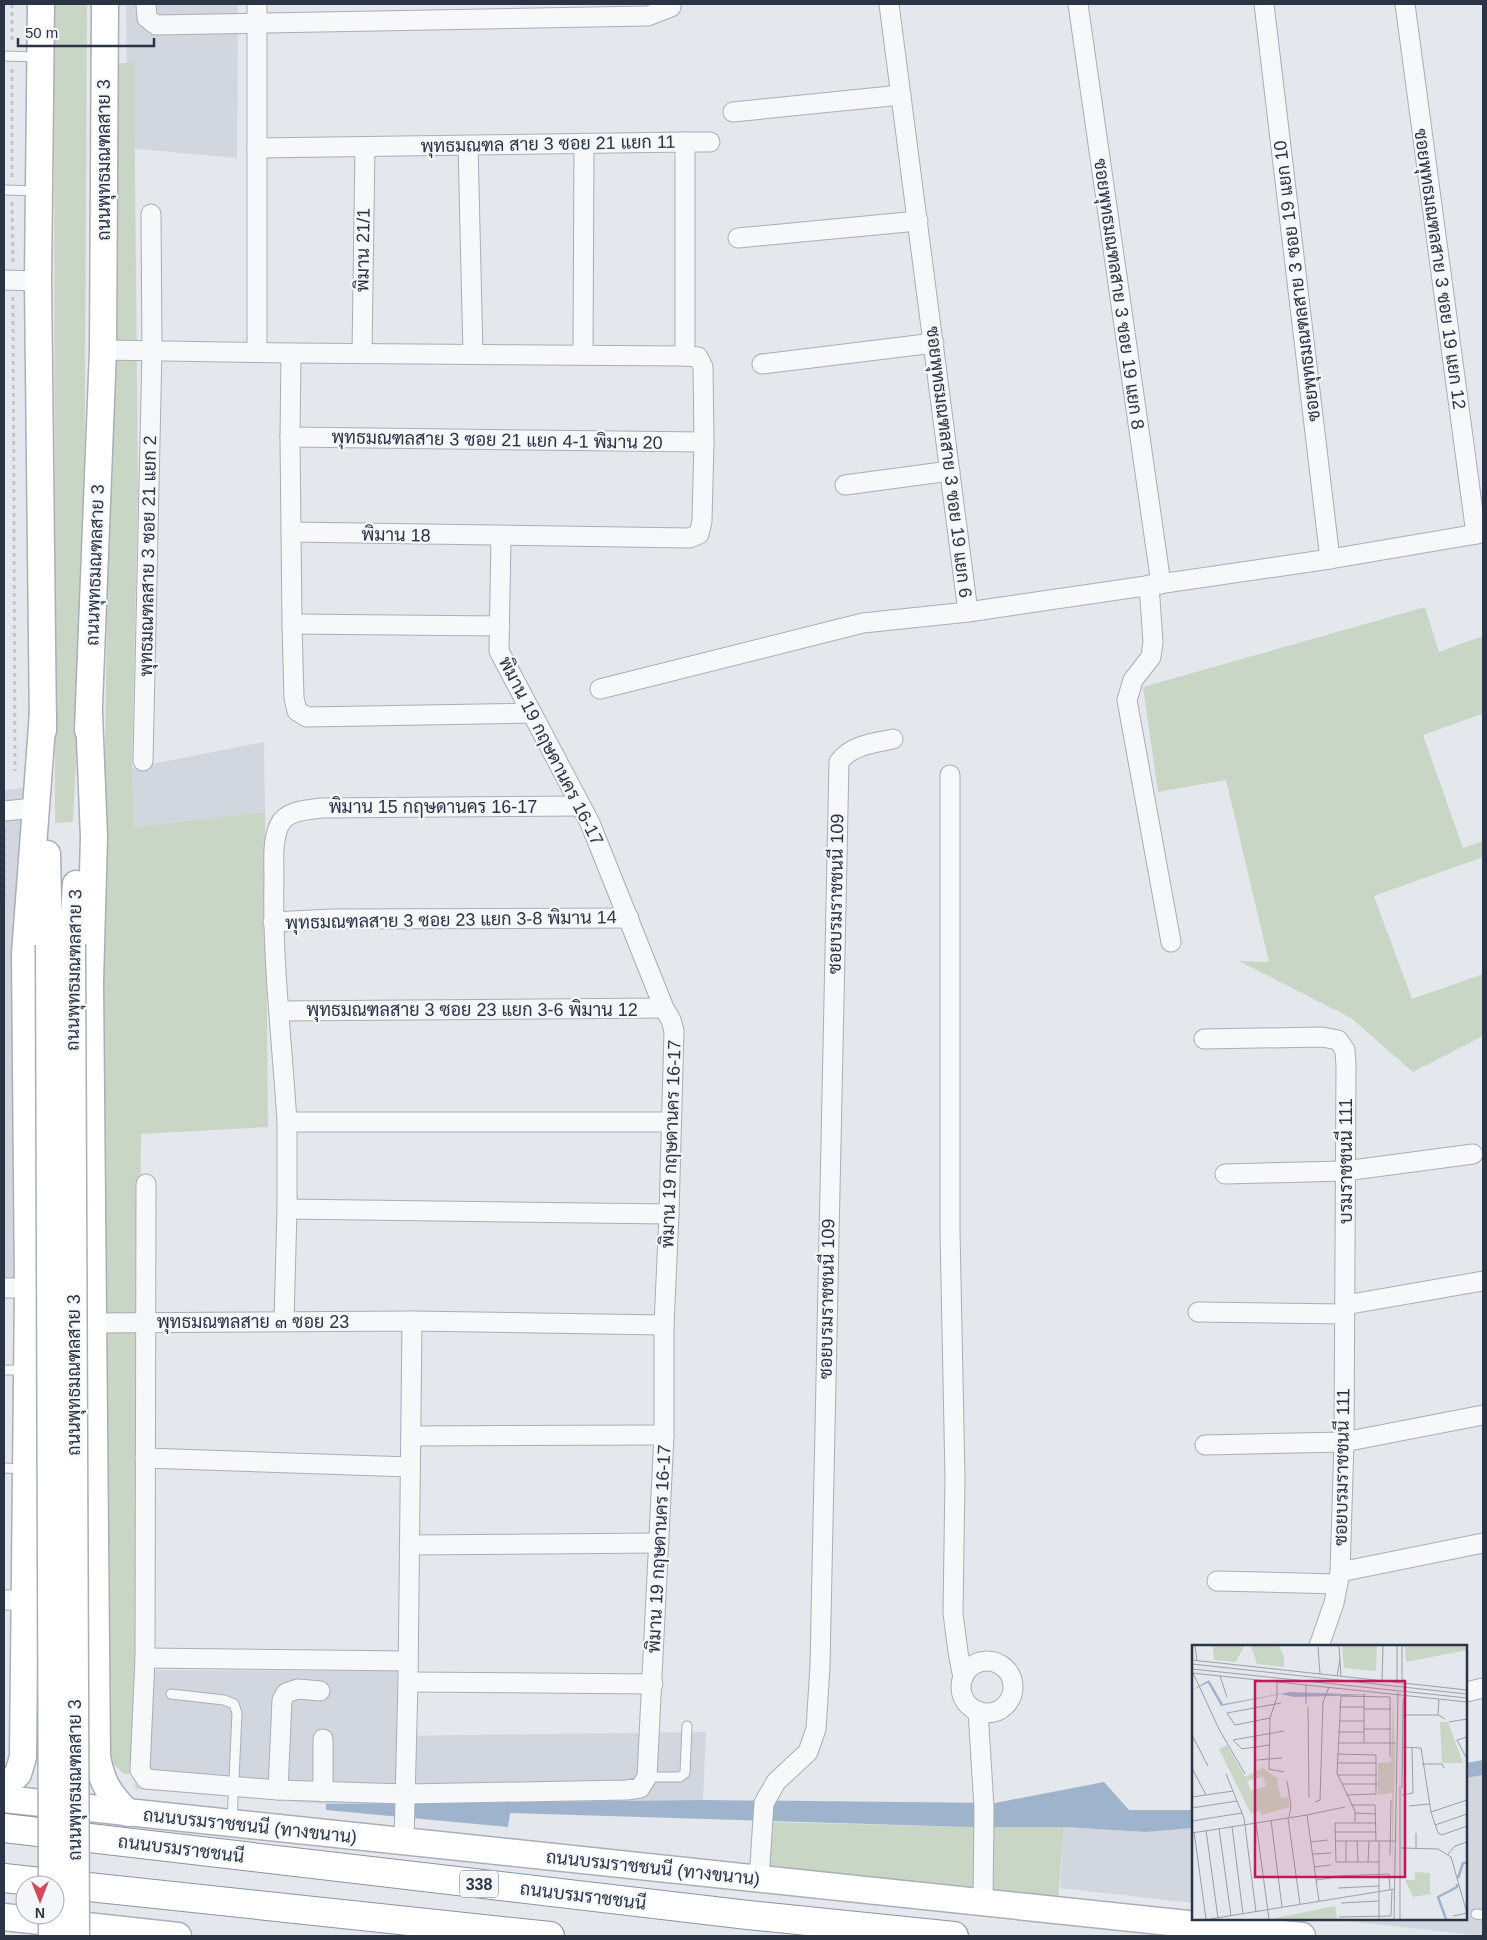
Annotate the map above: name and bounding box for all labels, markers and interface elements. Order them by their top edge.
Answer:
scale bar [18,15,154,47]
text: 50 m [25,24,58,41]
street label: ถนนพุทธมณฑลสาย 3 [94,79,116,241]
street label: ซอยพุทธมณฑลสาย 3 ซอย 19 แยก 12 [1408,127,1470,411]
street label: พุทธมณฑล สาย 3 ซอย 21 แยก 11 [420,132,676,158]
street label: ซอยพุทธมณฑลสาย 3 ซอย 19 แยก 10 [1270,139,1326,423]
street label: ซอยพุทธมณฑลสาย 3 ซอย 19 แยก 8 [1088,157,1148,431]
street label: พิมาน 21/1 [351,208,374,292]
street label: ซอยพุทธมณฑลสาย 3 ซอย 19 แยก 6 [920,325,976,599]
street label: พุทธมณฑลสาย 3 ซอย 21 แยก 4-1 พิมาน 20 [331,426,663,455]
street label: พุทธมณฑลสาย 3 ซอย 21 แยก 2 [136,435,162,677]
street label: ถนนพุทธมณฑลสาย 3 [82,484,110,646]
street label: พิมาน 18 [361,523,431,546]
street label: พิมาน 19 กฤษดานคร 16-17 [494,653,608,849]
street label: พิมาน 15 กฤษดานคร 16-17 [329,796,537,818]
street label: ซอยบรมราชชนนี 109 [822,814,847,974]
street label: ถนนพุทธมณฑลสาย 3 [63,889,87,1051]
street label: พุทธมณฑลสาย 3 ซอย 23 แยก 3-8 พิมาน 14 [285,906,617,935]
street label: พุทธมณฑลสาย 3 ซอย 23 แยก 3-6 พิมาน 12 [306,999,638,1022]
street label: พิมาน 19 กฤษดานคร 16-17 [656,1039,686,1249]
street label: บรมราชชนนี 111 [1333,1098,1356,1224]
street label: ซอยบรมราชชนนี 109 [813,1219,838,1379]
street label: ถนนพุทธมณฑลสาย 3 [64,1294,86,1456]
street label: พุทธมณฑลสาย ๓ ซอย 23 [157,1312,349,1334]
street label: ซอยบรมราชชนนี 111 [1328,1388,1353,1546]
street label: พิมาน 19 กฤษดานคร 16-17 [643,1444,675,1654]
inset map [1192,1645,1467,1920]
street label: ถนนพุทธมณฑลสาย 3 [65,1699,87,1861]
street label: ถนนบรมราชชนนี (ทางขนาน) [142,1804,358,1848]
street label: ถนนบรมราชชนนี [117,1831,245,1867]
street label: ถนนบรมราชชนนี (ทางขนาน) [545,1844,761,1889]
road number: 338 [460,1870,498,1898]
north arrow [15,1875,65,1925]
street label: ถนนบรมราชชนนี [519,1875,648,1914]
text: N [35,1905,45,1921]

